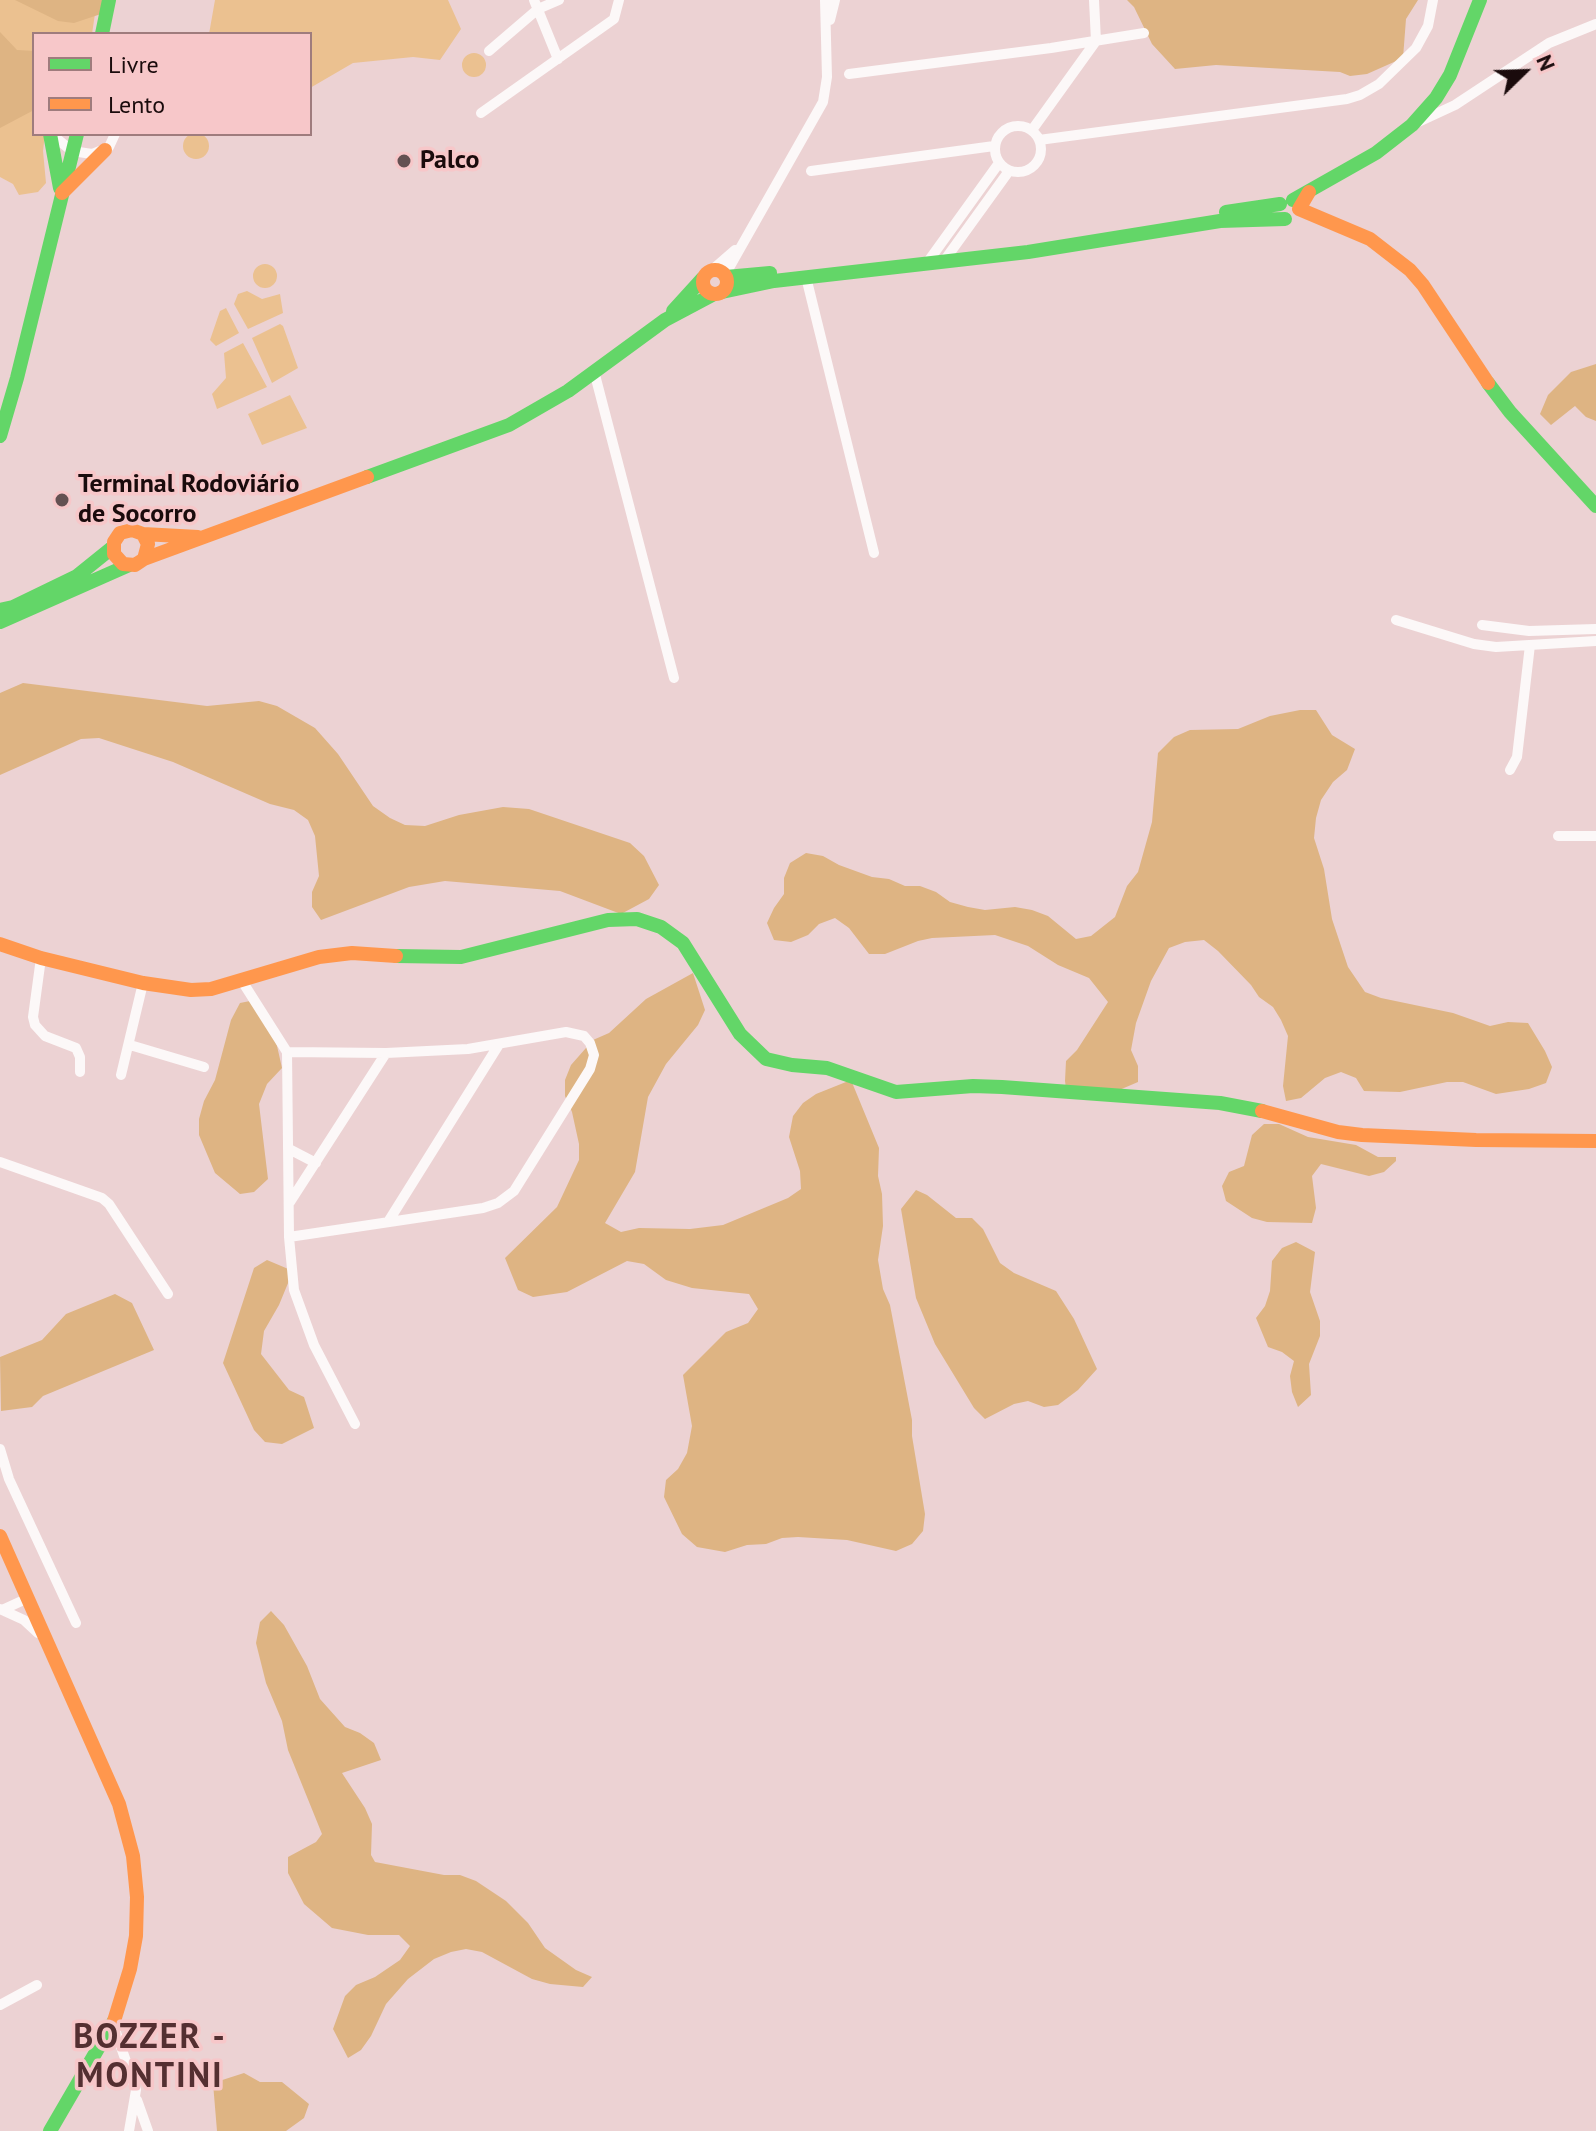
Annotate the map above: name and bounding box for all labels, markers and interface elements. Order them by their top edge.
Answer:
legend [32,32,312,136]
north arrow [1484,32,1564,112]
text: Livre [108,49,159,80]
text: N [1530,50,1562,75]
text: Lento [108,89,165,120]
place label: Palco [420,145,479,177]
marker: Palco [395,152,413,170]
place label: Terminal Rodoviário de Socorro [78,469,299,530]
marker: Terminal Rodoviário de Socorro [53,491,71,509]
district label: BOZZER - MONTINI [73,2018,227,2098]

